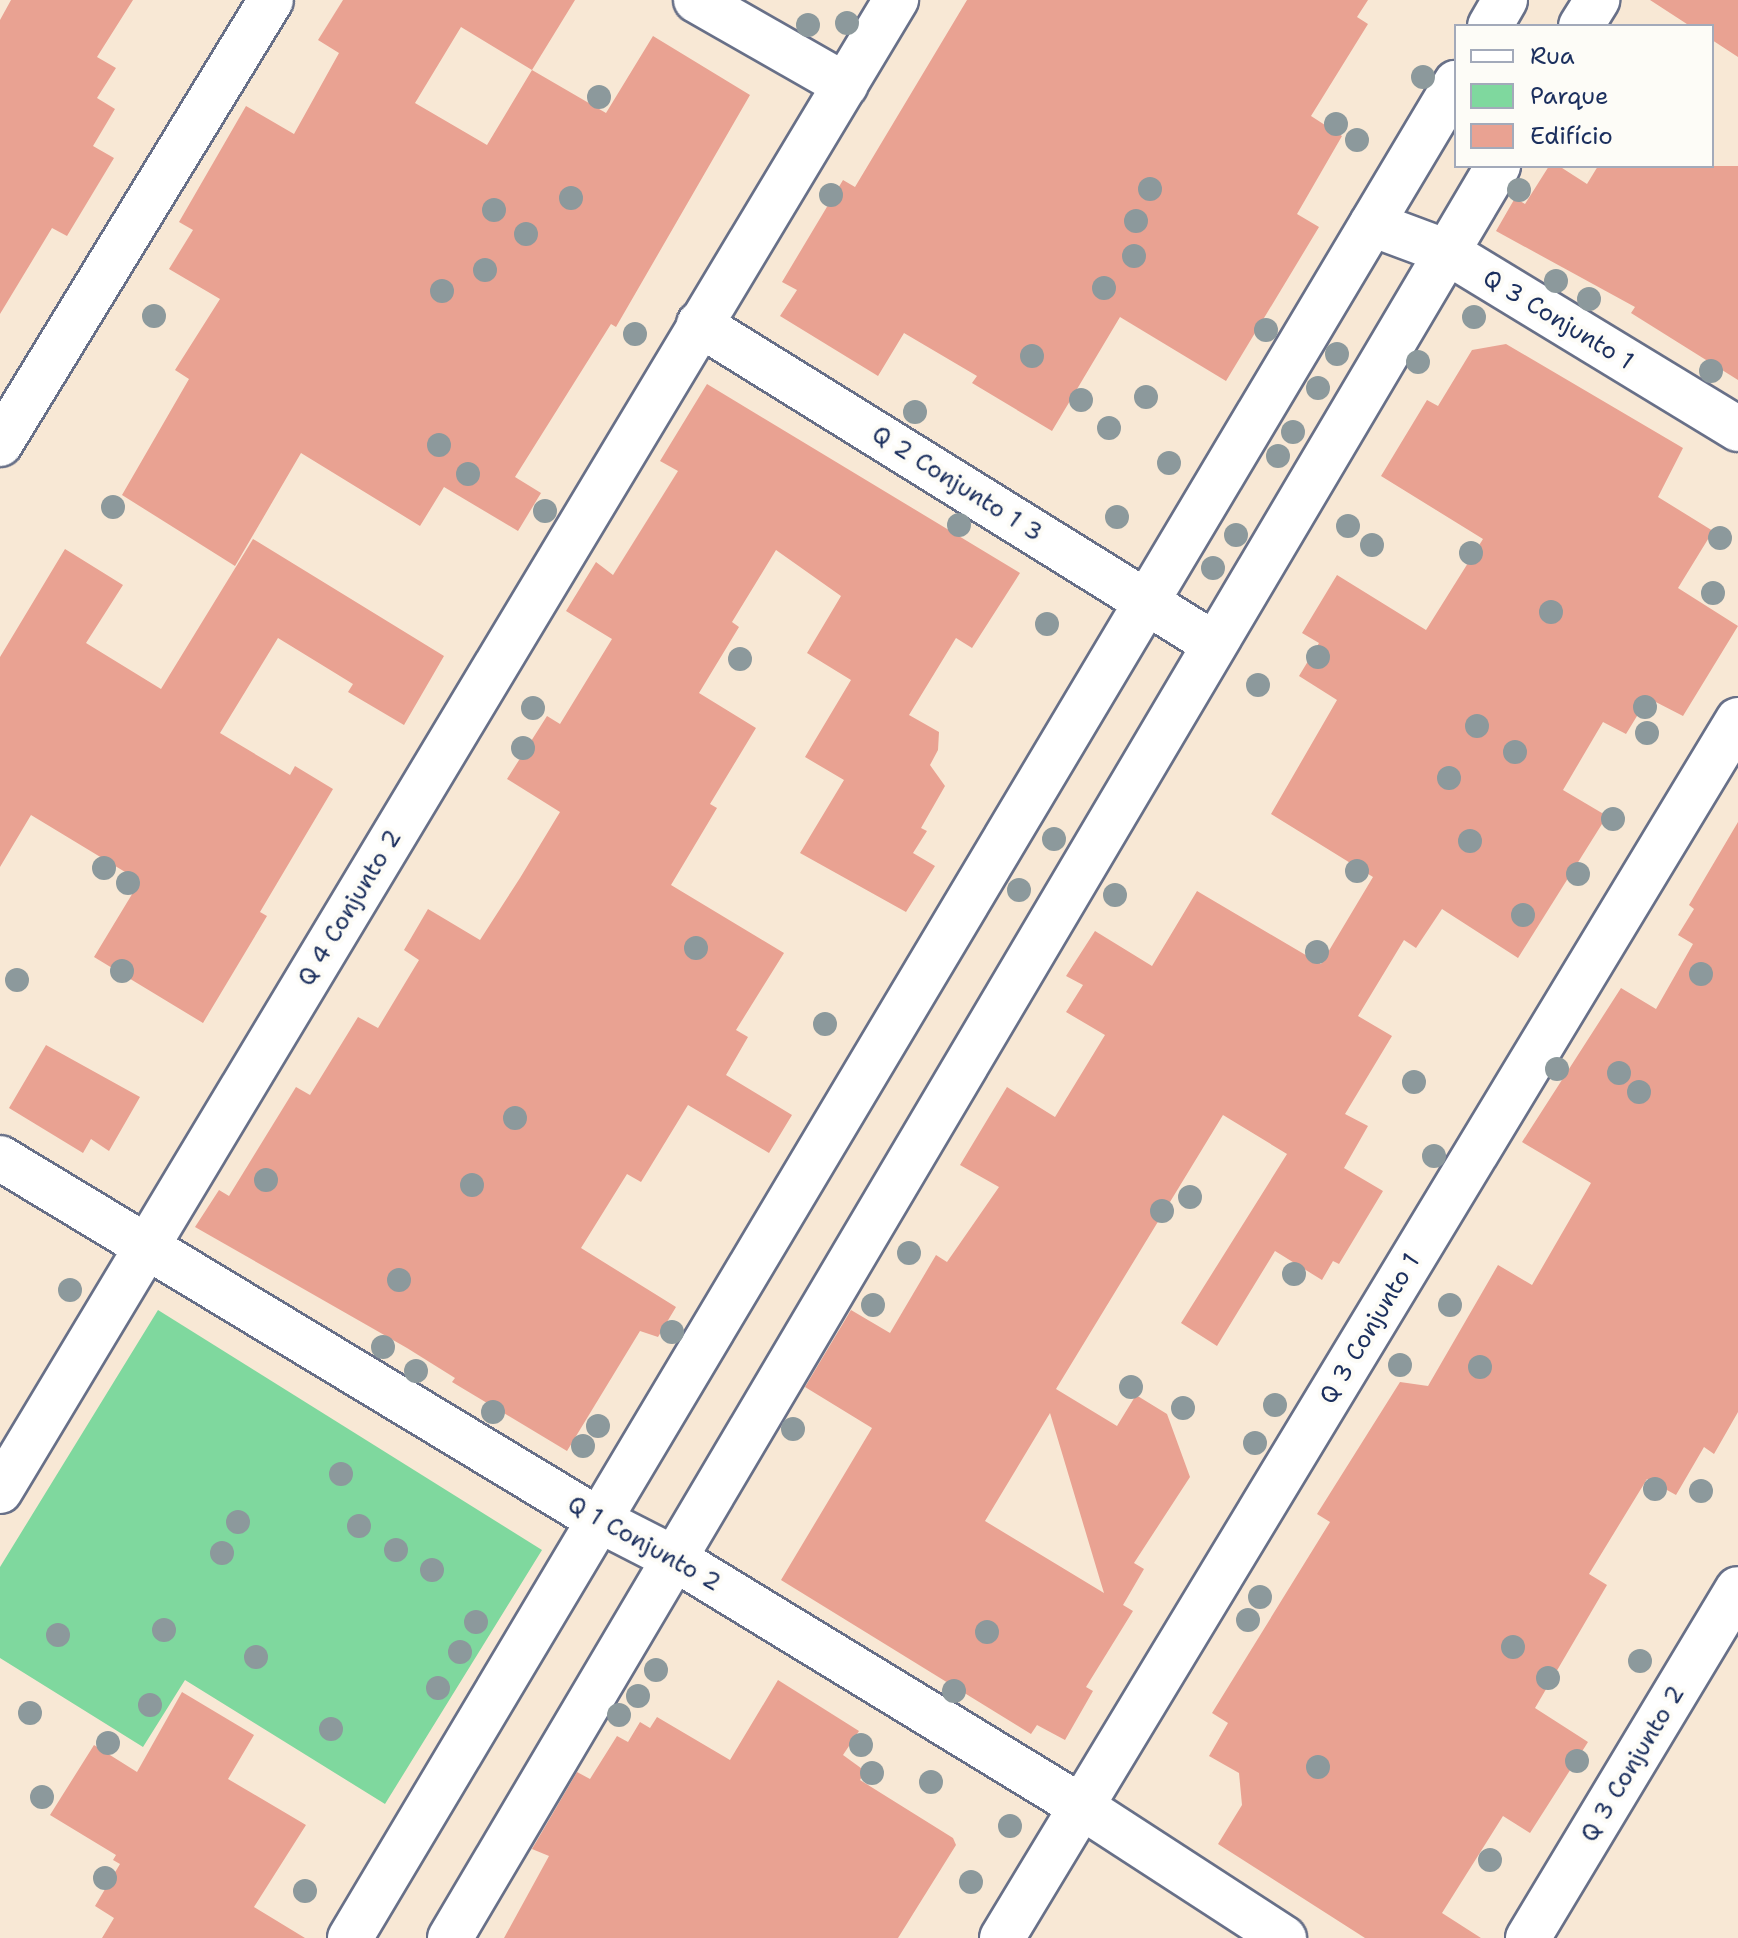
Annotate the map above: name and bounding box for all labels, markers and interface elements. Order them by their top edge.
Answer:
legend [1454,24,1714,168]
text: Rua [1530,40,1575,72]
text: Parque [1530,80,1609,112]
text: Edifício [1530,120,1613,152]
street label: Q 3 Conjunto 1 [1477,264,1639,376]
street label: Q 2 Conjunto 1 3 [866,420,1048,548]
street label: Q 4 Conjunto 2 [292,825,408,991]
street label: Q 3 Conjunto 1 [1314,1248,1426,1410]
street label: Q 1 Conjunto 2 [562,1490,726,1598]
street label: Q 3 Conjunto 2 [1575,1681,1691,1847]

